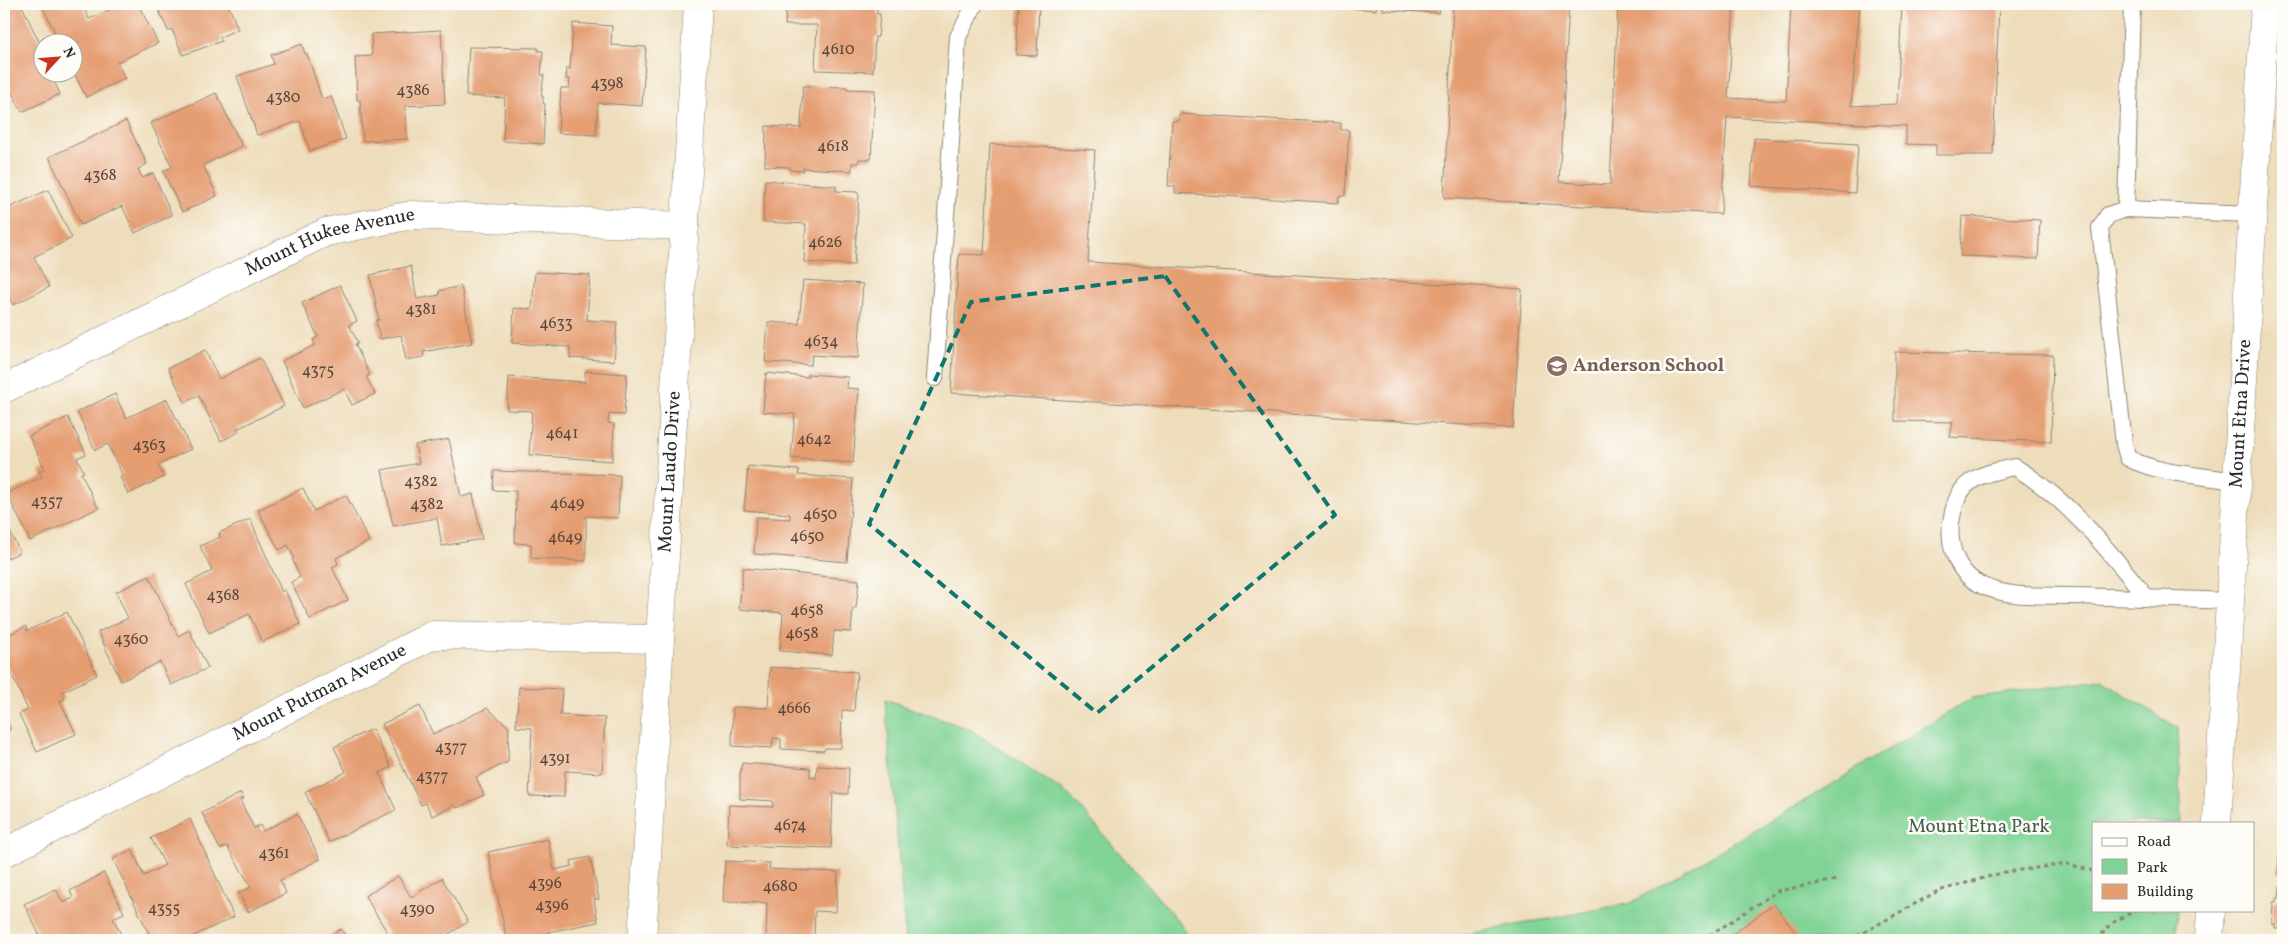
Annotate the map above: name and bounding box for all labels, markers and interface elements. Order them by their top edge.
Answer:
north arrow [32,32,82,82]
house number: 4610 [821,39,855,61]
text: N [58,44,79,62]
house number: 4398 [590,73,624,95]
house number: 4386 [396,80,430,102]
house number: 4380 [266,87,300,109]
house number: 4618 [817,136,849,158]
house number: 4368 [83,165,117,187]
street label: Mount Hukee Avenue [240,202,417,283]
house number: 4626 [808,232,842,254]
house number: 4381 [405,299,437,321]
house number: 4633 [539,313,573,335]
house number: 4634 [803,331,839,353]
street label: Mount Etna Drive [2224,339,2258,489]
place label: Anderson School [1573,353,1724,379]
school or university icon: Anderson School [1545,354,1569,378]
house number: 4375 [302,360,334,382]
street label: Mount Laudo Drive [652,390,688,553]
house number: 4641 [546,423,578,445]
house number: 4642 [796,429,832,451]
house number: 4363 [132,435,166,457]
house number: 4382 [404,471,438,493]
house number: 4357 [31,491,64,513]
house number: 4649 [550,493,584,515]
house number: 4382 [410,494,444,516]
house number: 4650 [803,504,837,526]
house number: 4650 [790,526,824,548]
house number: 4649 [548,527,582,549]
house number: 4368 [206,585,240,607]
house number: 4658 [790,600,824,622]
house number: 4658 [785,623,819,645]
house number: 4360 [114,629,148,651]
street label: Mount Putman Avenue [228,638,411,748]
house number: 4666 [777,698,811,720]
house number: 4377 [435,737,468,759]
house number: 4391 [539,748,571,770]
house number: 4377 [416,766,449,788]
park label: Mount Etna Park [1908,814,2050,840]
house number: 4674 [773,815,807,837]
legend [2092,822,2254,912]
text: Road [2137,832,2171,853]
house number: 4361 [258,843,290,865]
text: Park [2137,858,2168,879]
house number: 4396 [528,873,562,895]
house number: 4680 [762,876,798,898]
text: Building [2137,882,2194,903]
house number: 4396 [535,895,569,917]
house number: 4355 [148,898,180,920]
house number: 4390 [399,899,435,921]

